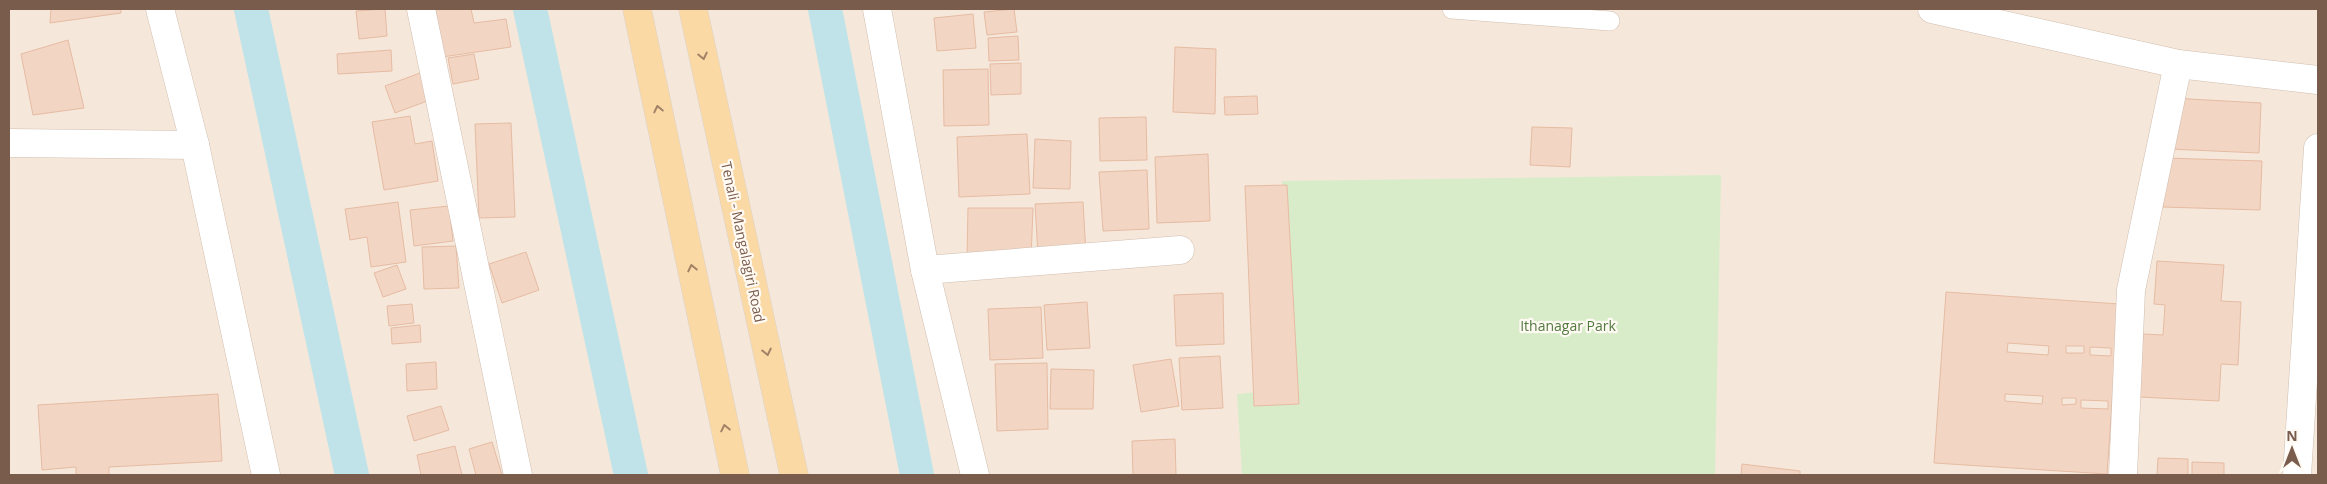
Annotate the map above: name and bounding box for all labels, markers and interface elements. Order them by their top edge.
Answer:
one-way arrow [697,52,708,61]
one-way arrow [654,105,664,114]
street label: Tenali - Mangalagiri Road [717,160,770,324]
one-way arrow [687,264,697,273]
park label: Ithanagar Park [1520,316,1616,335]
one-way arrow [762,348,772,356]
one-way arrow [720,423,731,432]
north arrow [2267,424,2317,474]
text: N [2286,426,2298,445]

